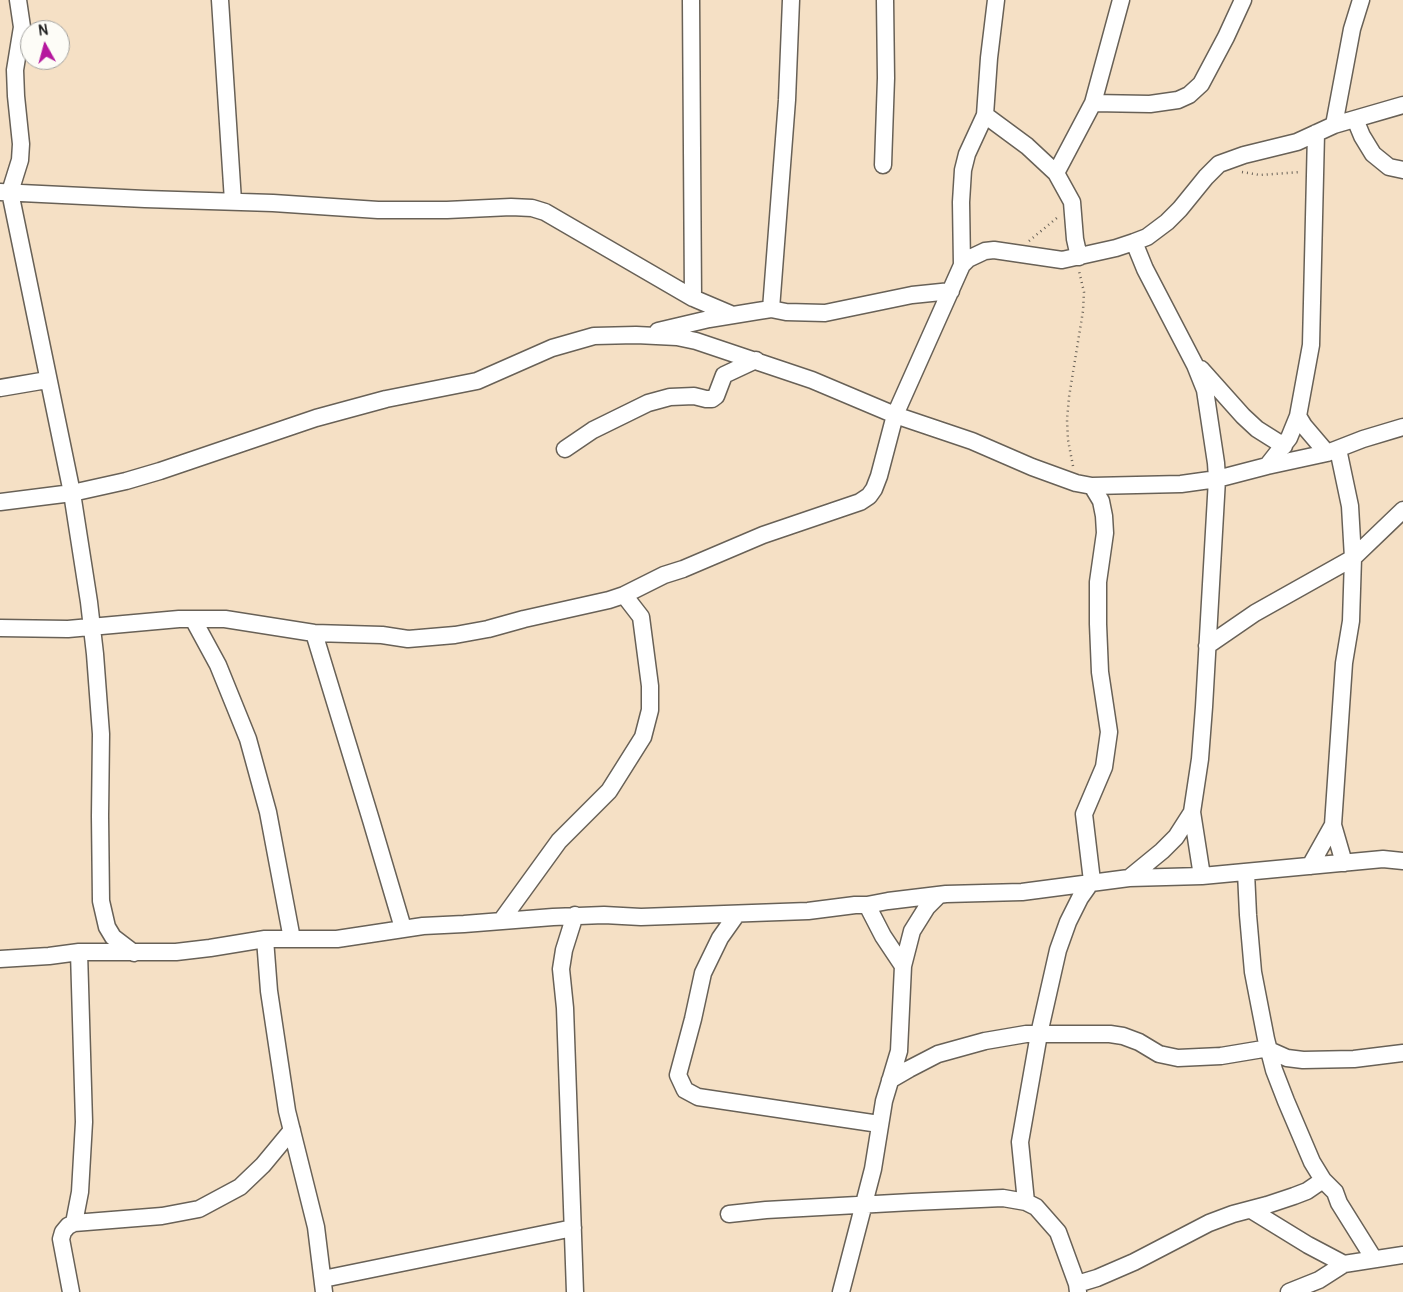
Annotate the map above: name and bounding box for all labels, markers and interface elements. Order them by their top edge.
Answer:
north arrow [20,20,70,70]
text: N [37,22,49,40]

